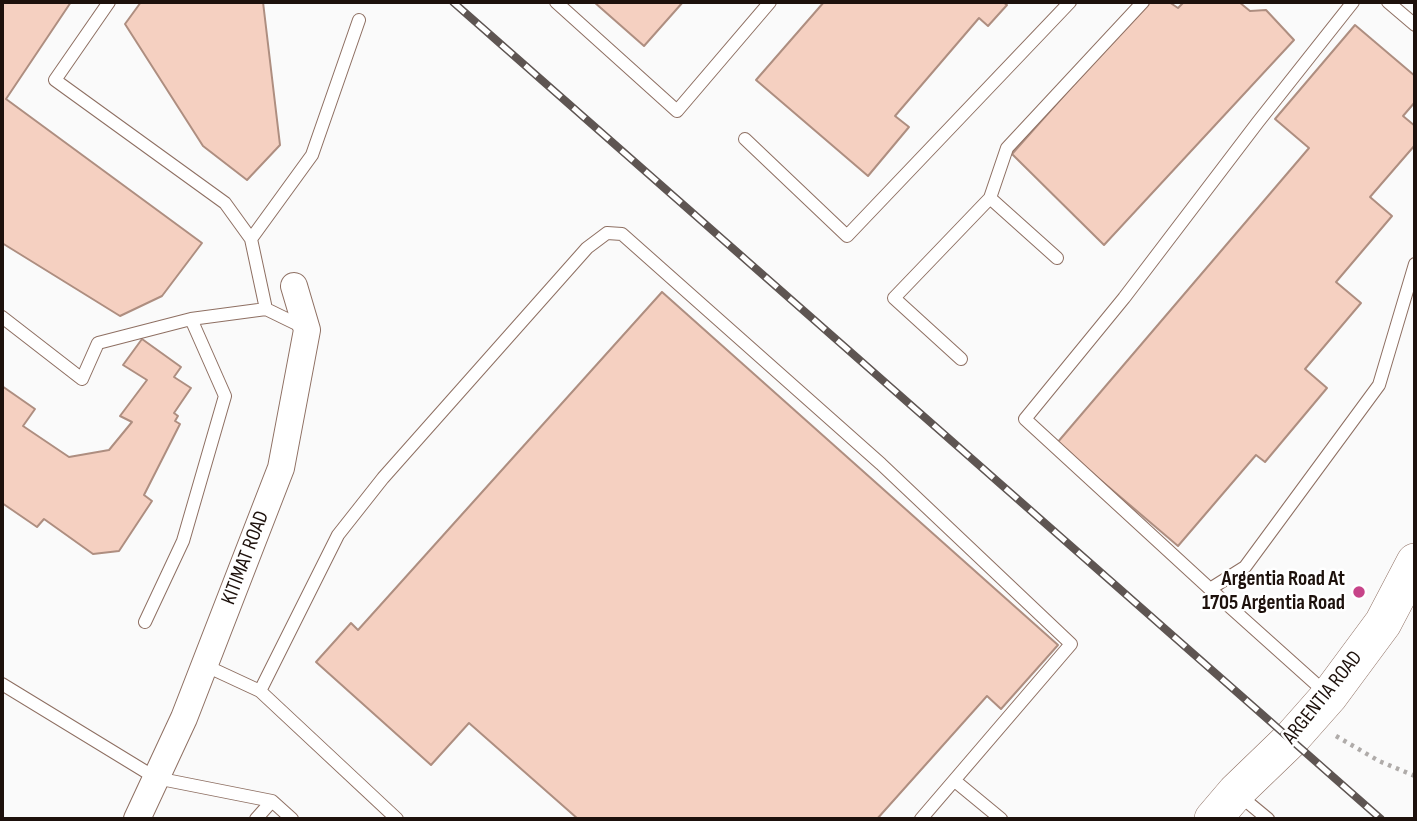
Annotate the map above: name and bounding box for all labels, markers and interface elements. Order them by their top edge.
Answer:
street label: KITIMAT ROAD [217,508,275,608]
place label: Argentia Road At 1705 Argentia Road [1202,567,1345,617]
marker: Argentia Road At 1705 Argentia Road [1351,584,1367,600]
street label: ARGENTIA ROAD [1278,646,1368,750]

